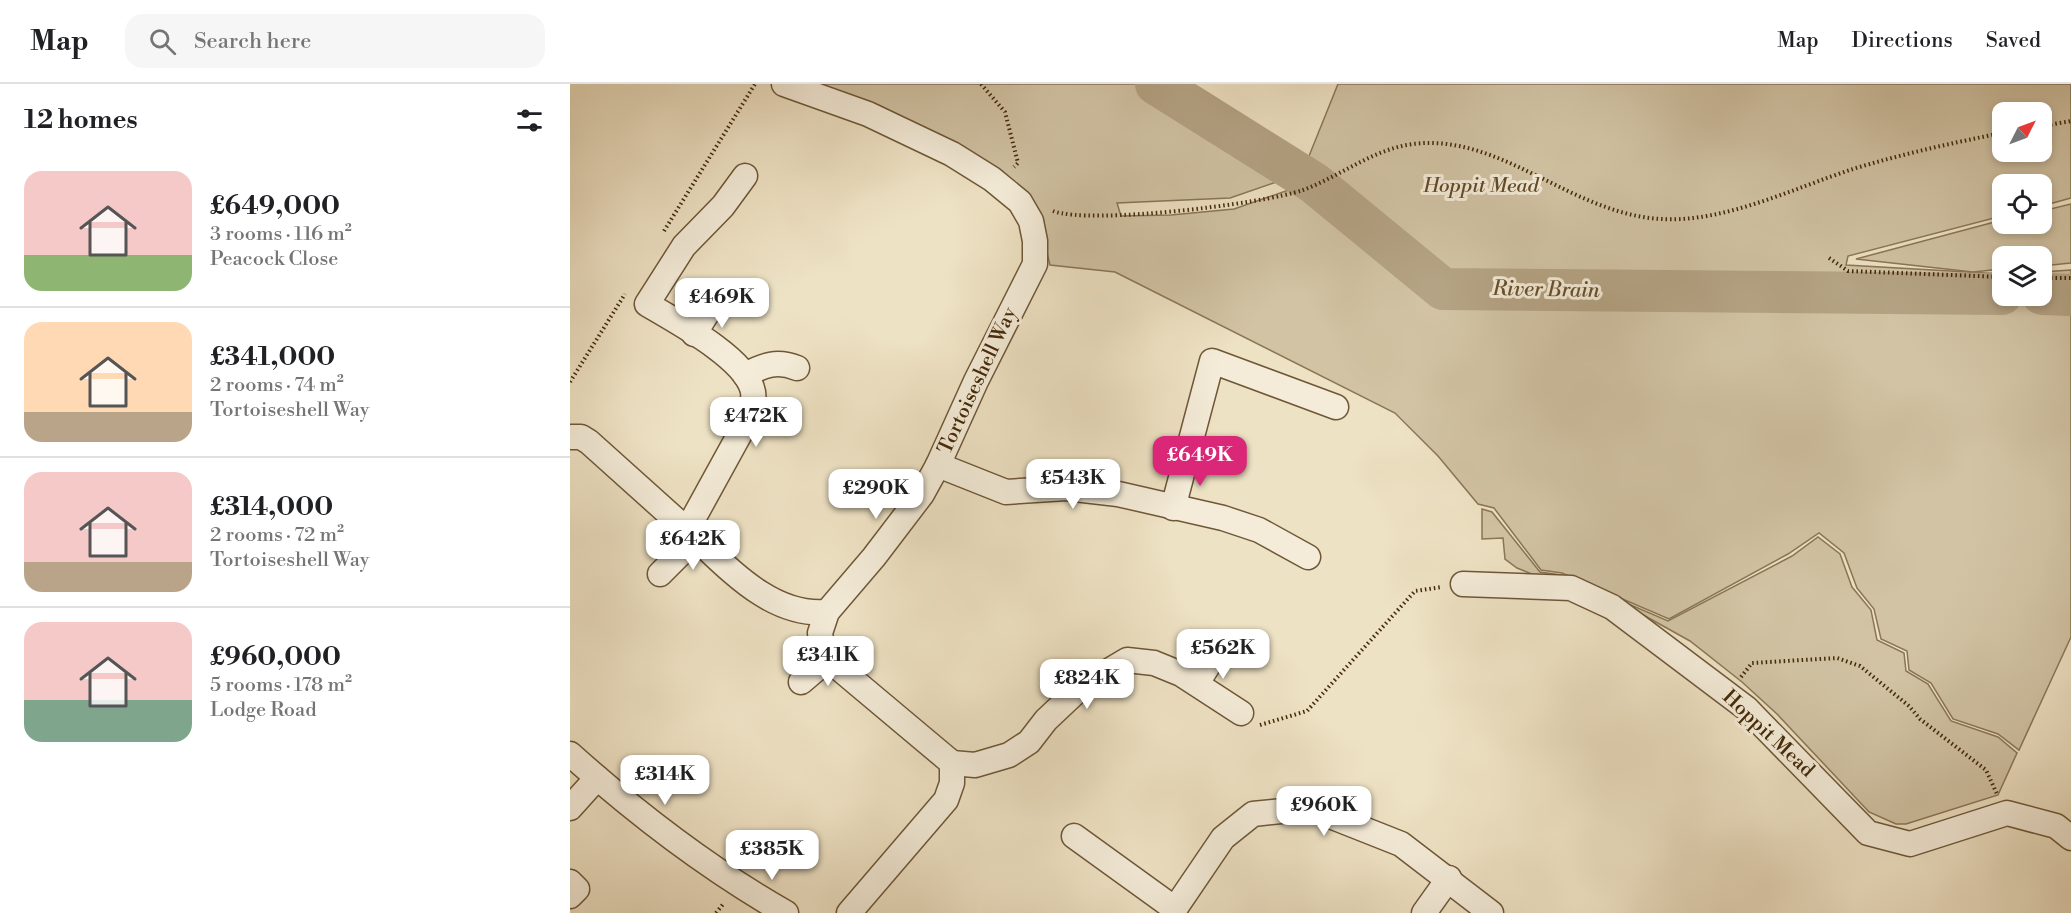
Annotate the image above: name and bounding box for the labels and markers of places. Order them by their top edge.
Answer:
pin: £469K [680,278,764,329]
pin: £472K [714,397,798,448]
pin: £649K [1158,436,1242,487]
pin: £543K [1031,459,1115,510]
pin: £290K [834,469,918,520]
pin: £642K [651,520,735,571]
pin: £562K [1181,629,1265,680]
pin: £341K [786,636,870,687]
pin: £824K [1045,659,1129,710]
pin: £314K [623,755,707,806]
pin: £960K [1282,786,1366,837]
pin: £385K [730,830,814,881]

